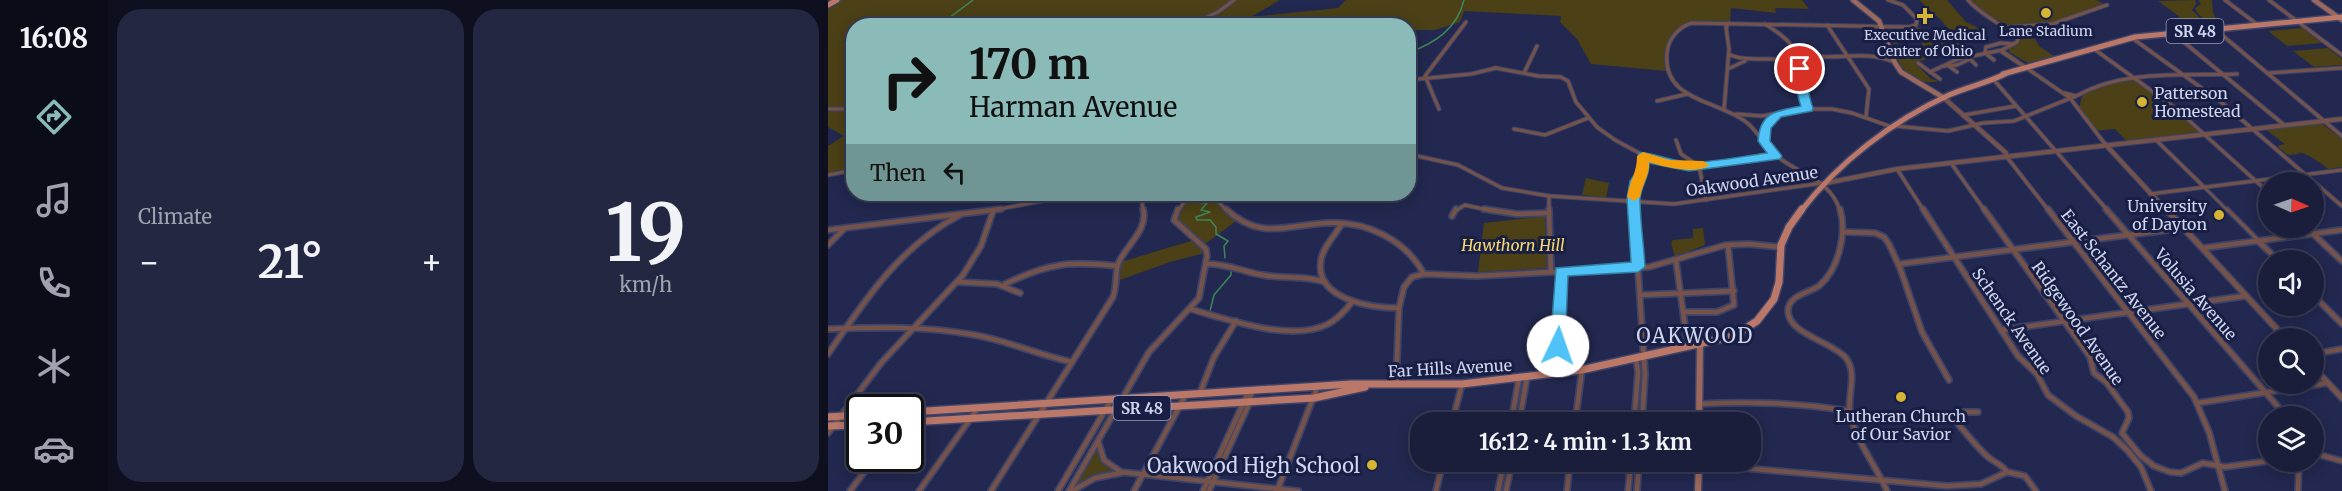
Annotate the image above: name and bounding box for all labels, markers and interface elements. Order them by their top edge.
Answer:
marker: Lane Stadium [2039,6,2053,20]
marker: Executive Medical Center of Ohio [1916,7,1934,25]
road number: SR 48 [2166,19,2224,43]
text: 16:08 [20,21,88,55]
place label: Lane Stadium [1999,22,2093,40]
place label: Executive Medical Center of Ohio [1864,26,1987,60]
text: 170 m [969,38,1090,90]
icon: right [870,42,948,120]
pin [1774,43,1825,94]
icon: arrive [1783,52,1816,85]
place label: Patterson Homestead [2154,83,2241,121]
text: Harman Avenue [969,90,1177,124]
marker: Patterson Homestead [2135,95,2149,109]
icon: directions [33,96,75,138]
icon: left [938,156,971,189]
text: Then [870,159,926,187]
street label: Oakwood Avenue [1685,162,1819,200]
north arrow [2258,172,2324,238]
map controls [2258,172,2324,472]
icon: music [33,179,75,221]
text: 19 [605,184,686,282]
place label: University of Dayton [2127,196,2208,234]
text: Climate [138,204,212,229]
street label: East Schantz Avenue [2057,205,2171,343]
marker: University of Dayton [2212,208,2226,222]
text: 21° [258,234,323,290]
park label: Hawthorn Hill [1460,235,1565,255]
text: − [138,242,160,283]
text: + [420,242,443,283]
street label: Volusia Avenue [2150,243,2241,344]
button: sound [2258,250,2324,316]
street label: Ridgewood Avenue [2028,257,2128,389]
icon: phone [33,262,75,304]
street label: Schenck Avenue [1968,264,2056,378]
text: km/h [619,272,672,297]
position arrow [1526,314,1590,378]
district label: OAKWOOD [1636,323,1754,348]
button: search [2258,328,2324,394]
icon: climate [33,345,75,387]
street label: Far Hills Avenue [1387,355,1513,381]
marker: Lutheran Church of Our Savior [1894,390,1908,404]
speed limit sign: 30 [846,394,924,472]
road number: SR 48 [1114,396,1170,420]
place label: Lutheran Church of Our Savior [1836,406,1967,444]
button: layers [2258,406,2324,472]
icon: car [33,428,75,470]
text: 16:12 · 4 min · 1.3 km [1479,428,1692,456]
place label: Oakwood High School [1147,453,1360,478]
marker: Oakwood High School [1365,458,1379,472]

